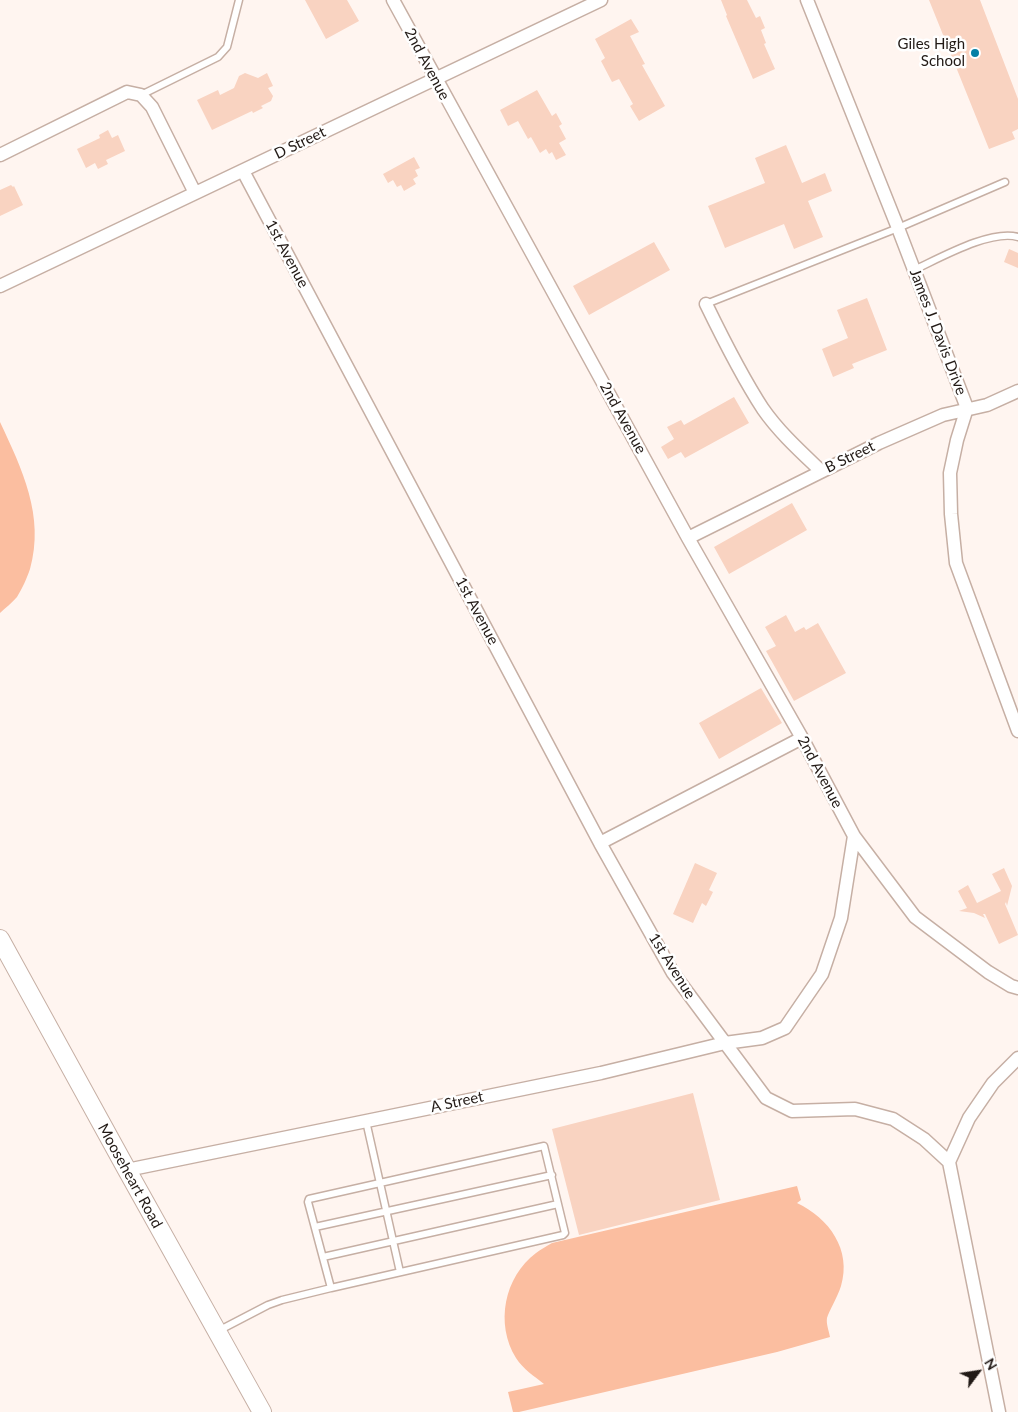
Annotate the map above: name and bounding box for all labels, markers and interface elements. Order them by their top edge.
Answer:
street label: 2nd Avenue [401,25,453,103]
place label: Giles High School [898,35,965,70]
marker: Giles High School [969,47,981,59]
street label: D Street [271,123,329,163]
street label: 1st Avenue [262,217,312,291]
street label: James J. Davis Drive [906,266,970,398]
street label: 2nd Avenue [596,379,650,457]
street label: B Street [822,437,878,477]
street label: 1st Avenue [452,574,502,648]
street label: 2nd Avenue [794,733,846,811]
street label: 1st Avenue [645,930,699,1002]
street label: A Street [429,1088,485,1116]
street label: Mooseheart Road [94,1121,166,1231]
north arrow [953,1347,1003,1397]
text: N [981,1355,1001,1373]

